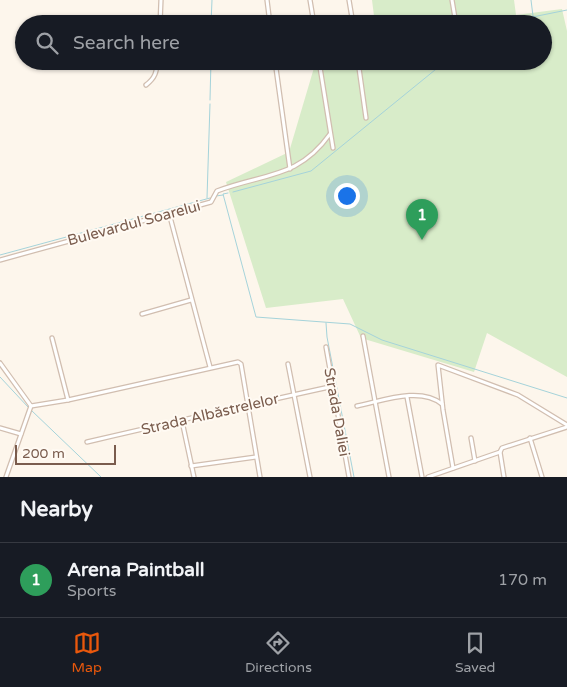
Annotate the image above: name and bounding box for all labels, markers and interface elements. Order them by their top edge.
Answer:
search box [15,15,552,70]
icon: search [33,29,61,57]
text: Search here [73,32,180,54]
your location [334,183,360,209]
street label: Bulevardul Soarelui [65,197,203,249]
pin: 1 [406,199,438,240]
street label: Strada Daliei [320,366,354,458]
street label: Strada Albăstrelelor [139,389,281,439]
scale bar [15,442,116,465]
text: 200 m [22,445,65,462]
text: Nearby [20,497,93,522]
text: Arena Paintball [67,559,204,581]
text: 1 [31,570,41,590]
text: 170 m [498,570,547,590]
text: Sports [67,581,116,601]
tab: Map [72,629,102,676]
tab: Directions [245,629,312,676]
tab: Saved [455,629,495,676]

